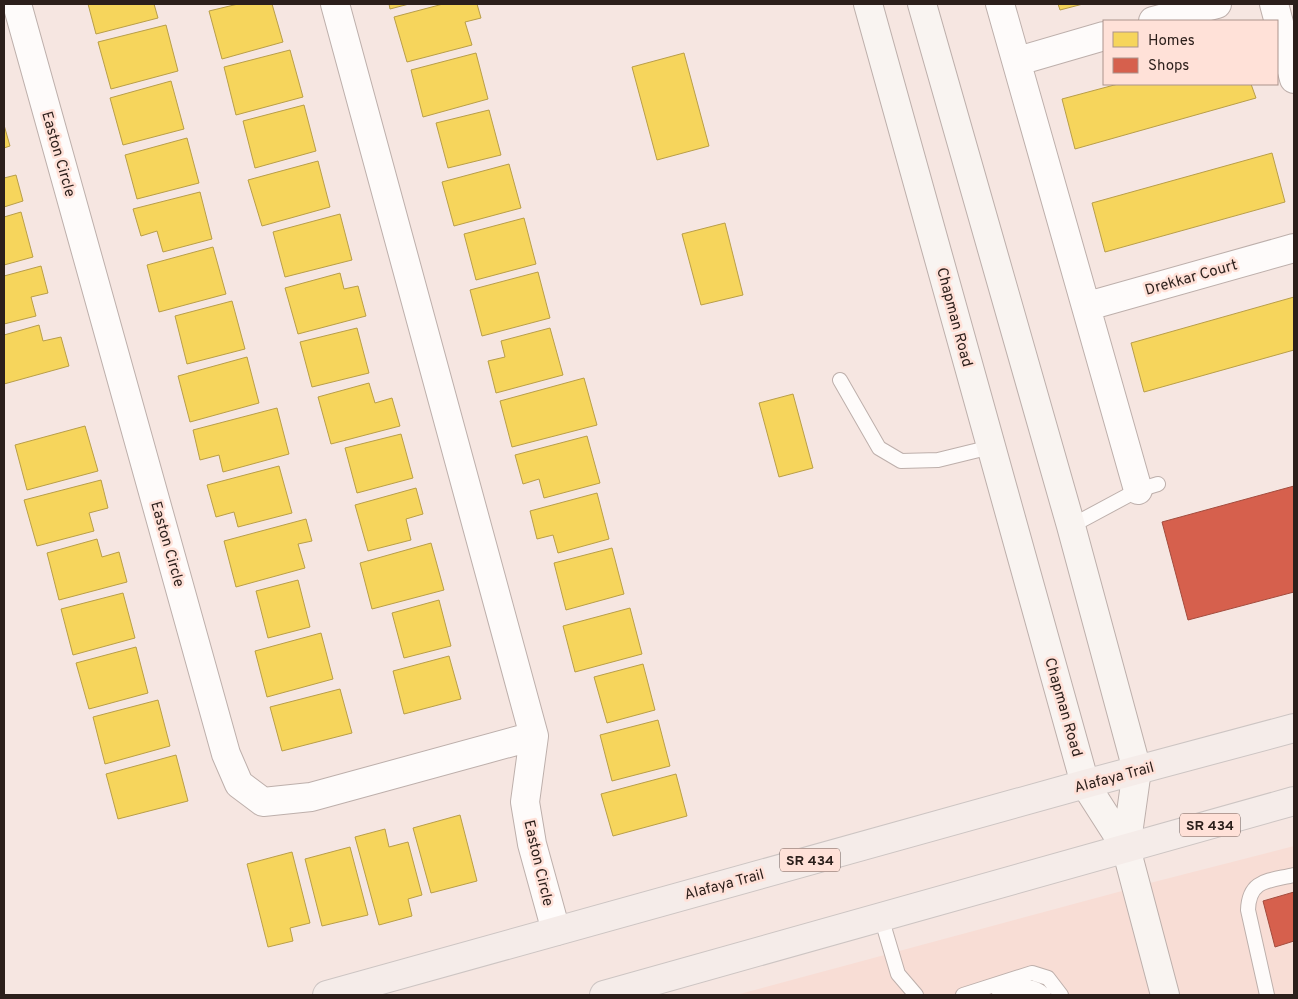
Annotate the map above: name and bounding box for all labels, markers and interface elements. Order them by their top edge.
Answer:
legend [1103,20,1278,85]
text: Homes [1148,32,1195,51]
text: Shops [1148,57,1189,76]
street label: Easton Circle [36,110,79,199]
street label: Drekkar Court [1143,256,1240,301]
street label: Chapman Road [931,266,976,369]
street label: Easton Circle [145,500,188,589]
street label: Chapman Road [1039,656,1086,759]
street label: Alafaya Trail [1072,759,1156,798]
road number: SR 434 [1180,814,1240,836]
street label: Easton Circle [518,818,557,908]
road number: SR 434 [780,848,840,872]
street label: Alafaya Trail [682,866,766,905]

